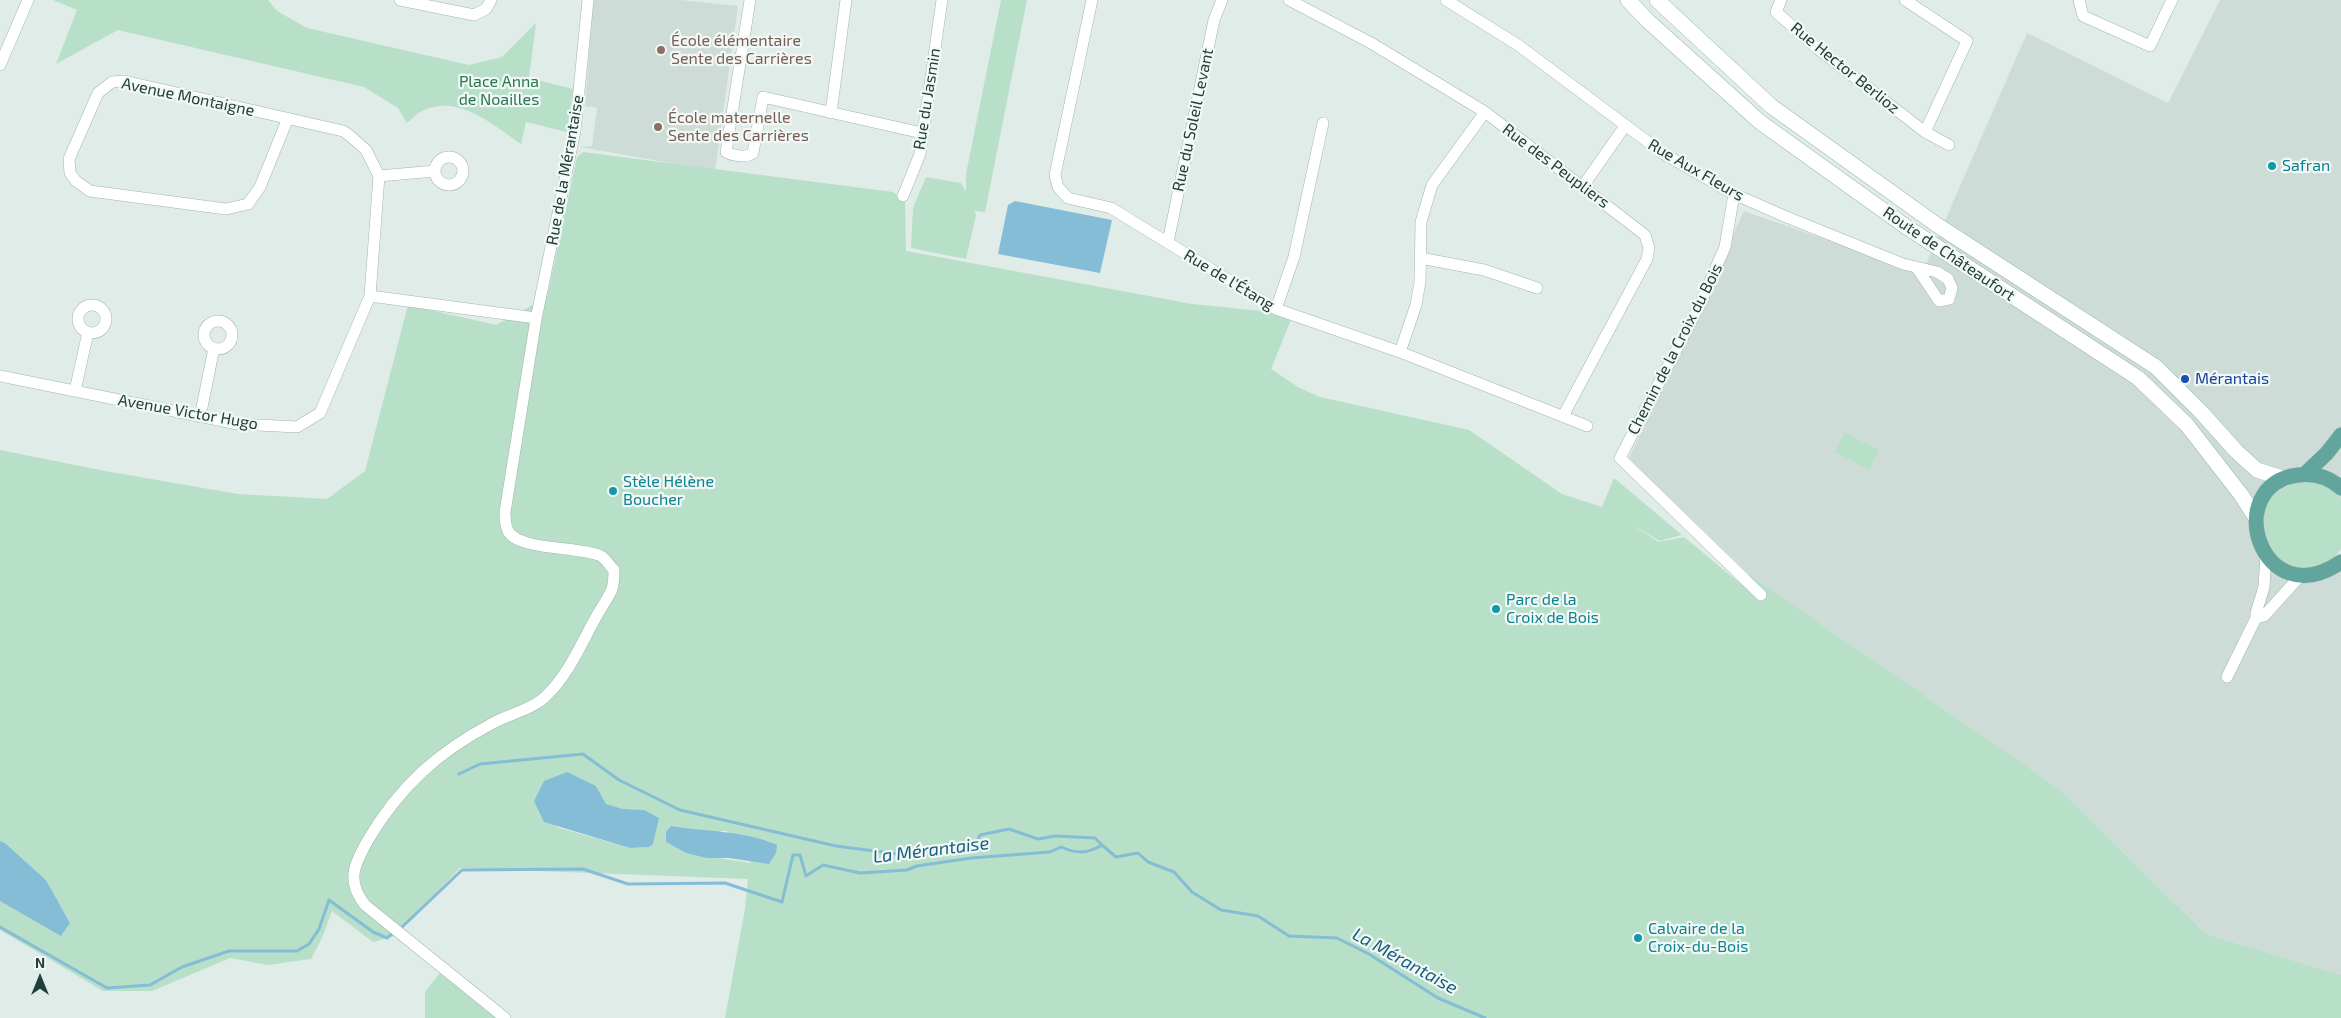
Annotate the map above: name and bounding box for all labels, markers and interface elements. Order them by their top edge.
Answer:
street label: Rue Hector Berlioz [1787,18,1903,118]
place label: École élémentaire Sente des Carrières [671,31,812,69]
marker: École élémentaire Sente des Carrières [655,44,667,56]
street label: Rue du Jasmin [909,47,945,151]
street label: Rue du Soleil Levant [1168,47,1218,193]
park label: Place Anna de Noailles [459,72,539,110]
street label: Avenue Montaigne [120,74,256,120]
street label: Rue de la Mérantaise [542,93,588,247]
place label: École maternelle Sente des Carrières [668,108,809,146]
street label: Rue des Peupliers [1499,120,1613,212]
marker: École maternelle Sente des Carrières [652,121,664,133]
street label: Rue Aux Fleurs [1644,135,1748,205]
place label: Safran [2282,156,2330,176]
marker: Safran [2266,160,2278,172]
street label: Route de Châteaufort [1879,203,2019,305]
street label: Rue de l'Étang [1180,245,1278,315]
street label: Chemin de la Croix du Bois [1623,260,1727,438]
place label: Mérantais [2195,369,2269,389]
marker: Mérantais [2179,373,2191,385]
street label: Avenue Victor Hugo [117,390,259,434]
place label: Stèle Hélène Boucher [623,472,714,510]
marker: Stèle Hélène Boucher [607,485,619,497]
place label: Parc de la Croix de Bois [1506,590,1599,628]
marker: Parc de la Croix de Bois [1490,603,1502,615]
water label: La Mérantaise [872,832,990,868]
place label: Calvaire de la Croix-du-Bois [1648,919,1748,957]
water label: La Mérantaise [1349,923,1461,999]
marker: Calvaire de la Croix-du-Bois [1632,932,1644,944]
north arrow [15,953,65,1003]
text: N [35,954,45,971]

